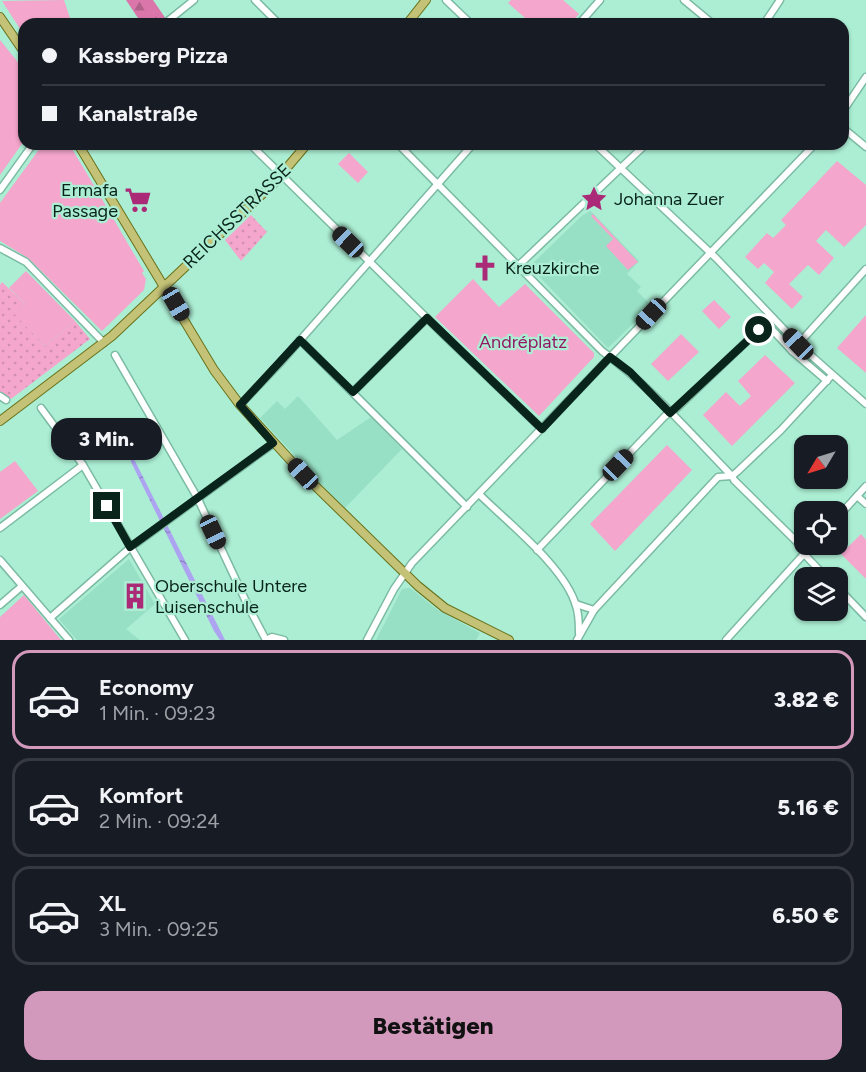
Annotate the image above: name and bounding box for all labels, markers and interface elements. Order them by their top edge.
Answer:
text: Kassberg Pizza [78,42,228,69]
text: Kanalstraße [78,100,198,127]
street label: REICHSSTRASSE [178,159,296,273]
place label: Ermafa Passage [52,179,118,222]
place icon: Johanna Zuer [579,184,609,214]
supermarket icon: Ermafa Passage [123,185,153,215]
place label: Johanna Zuer [614,188,724,210]
car [329,223,367,261]
church icon: Kreuzkirche [470,253,500,283]
place label: Kreuzkirche [505,257,600,279]
car [159,284,193,324]
car [632,295,670,333]
route start [745,316,772,343]
car [779,325,817,363]
park label: Andréplatz [479,331,567,353]
callout: 3 Min. [51,419,162,461]
text: 3 Min. [79,427,134,451]
north arrow [794,435,848,489]
map controls [794,435,848,621]
car [599,446,637,484]
car [284,455,322,493]
route end [93,492,120,519]
button: locate [794,501,848,555]
car [197,512,229,552]
button: layers [794,567,848,621]
place label: Oberschule Untere Luisenschule [155,575,307,618]
building icon: Oberschule Untere Luisenschule [120,581,150,611]
icon: car [27,673,81,727]
text: Economy [99,674,194,701]
text: 3.82 € [774,686,839,713]
text: 1 Min. · 09:23 [99,701,215,725]
icon: car [27,781,81,835]
text: Komfort [99,782,183,809]
text: 5.16 € [777,794,839,821]
text: 2 Min. · 09:24 [99,809,220,833]
icon: car [27,889,81,943]
text: XL [99,890,126,917]
text: 6.50 € [772,902,839,929]
text: 3 Min. · 09:25 [99,917,219,941]
button: Bestätigen [24,991,842,1060]

